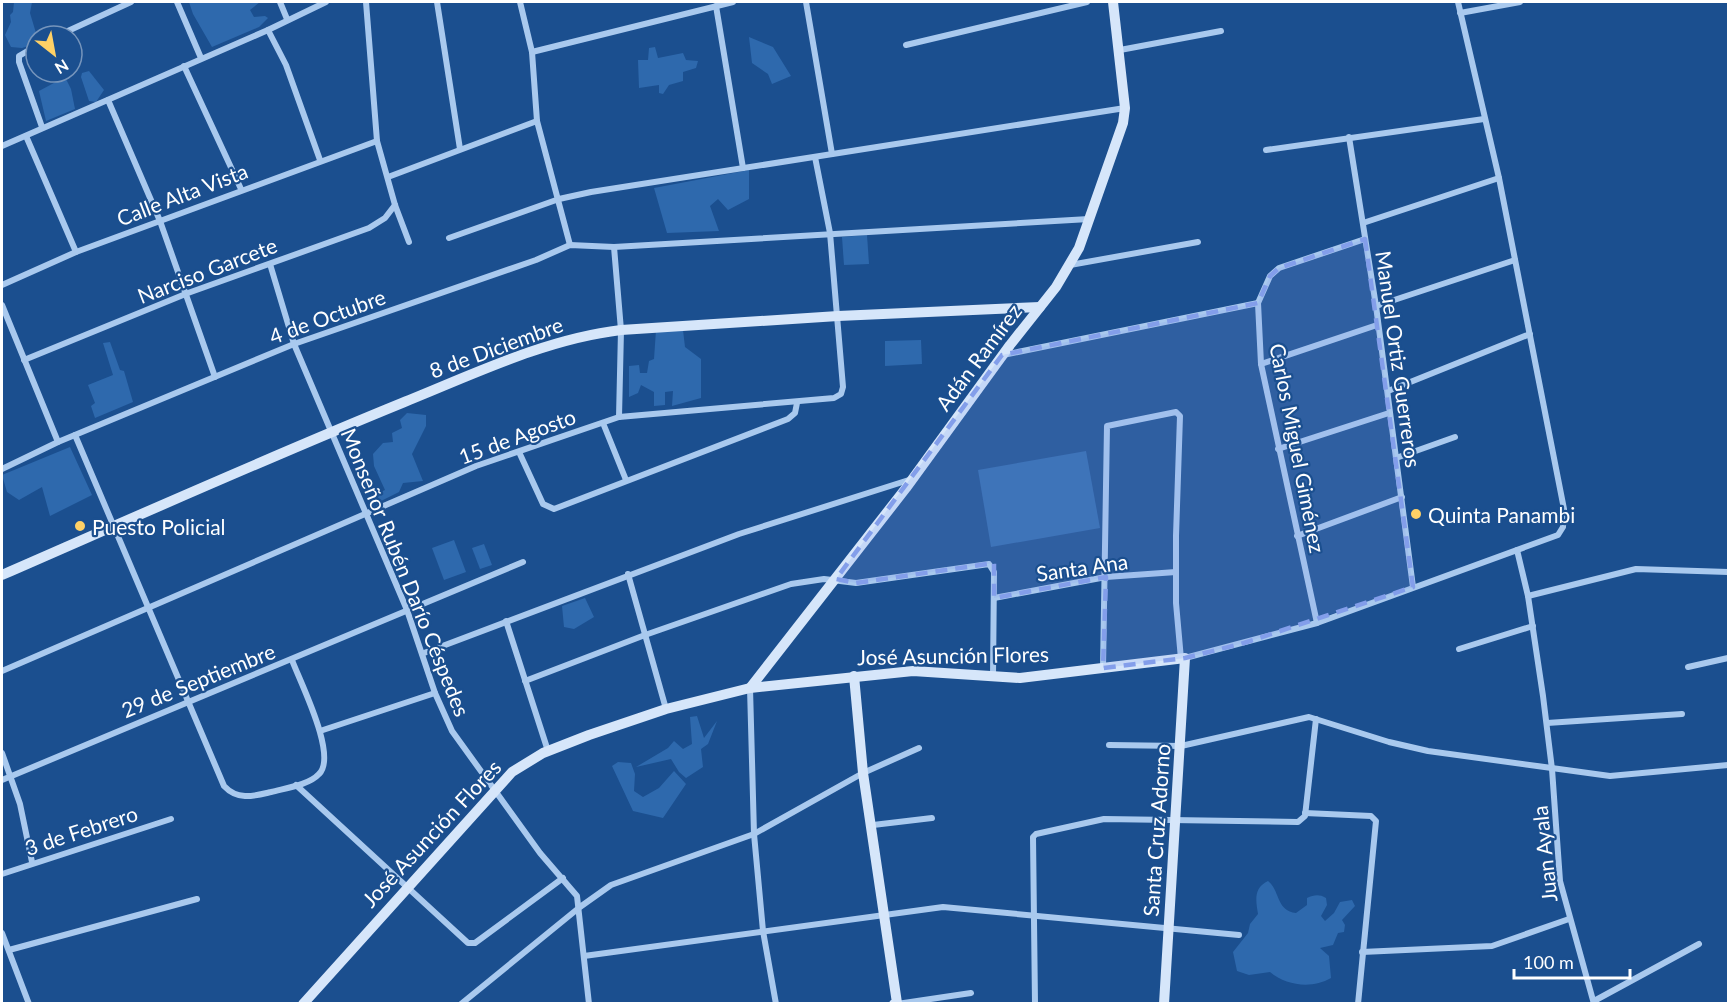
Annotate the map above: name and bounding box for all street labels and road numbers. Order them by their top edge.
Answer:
street label: Calle Alta Vista [113,158,251,230]
street label: Narciso Garcete [134,232,280,308]
street label: Manuel Ortiz Guerreros [1371,249,1427,469]
street label: 4 de Octubre [266,283,388,349]
street label: Adán Ramírez [930,299,1026,415]
street label: 8 de Diciembre [426,311,566,383]
street label: Carlos Miguel Giménez [1265,341,1331,555]
street label: 15 de Agosto [455,403,579,469]
street label: Monseñor Rubén Darío Céspedes [337,424,475,720]
street label: Santa Ana [1035,548,1129,586]
street label: 29 de Septiembre [118,638,278,722]
street label: José Asunción Flores [857,641,1049,669]
street label: Santa Cruz Adorno [1137,743,1175,917]
street label: José Asunción Flores [356,754,506,912]
street label: 3 de Febrero [21,800,141,860]
street label: Juan Ayala [1527,805,1561,903]

